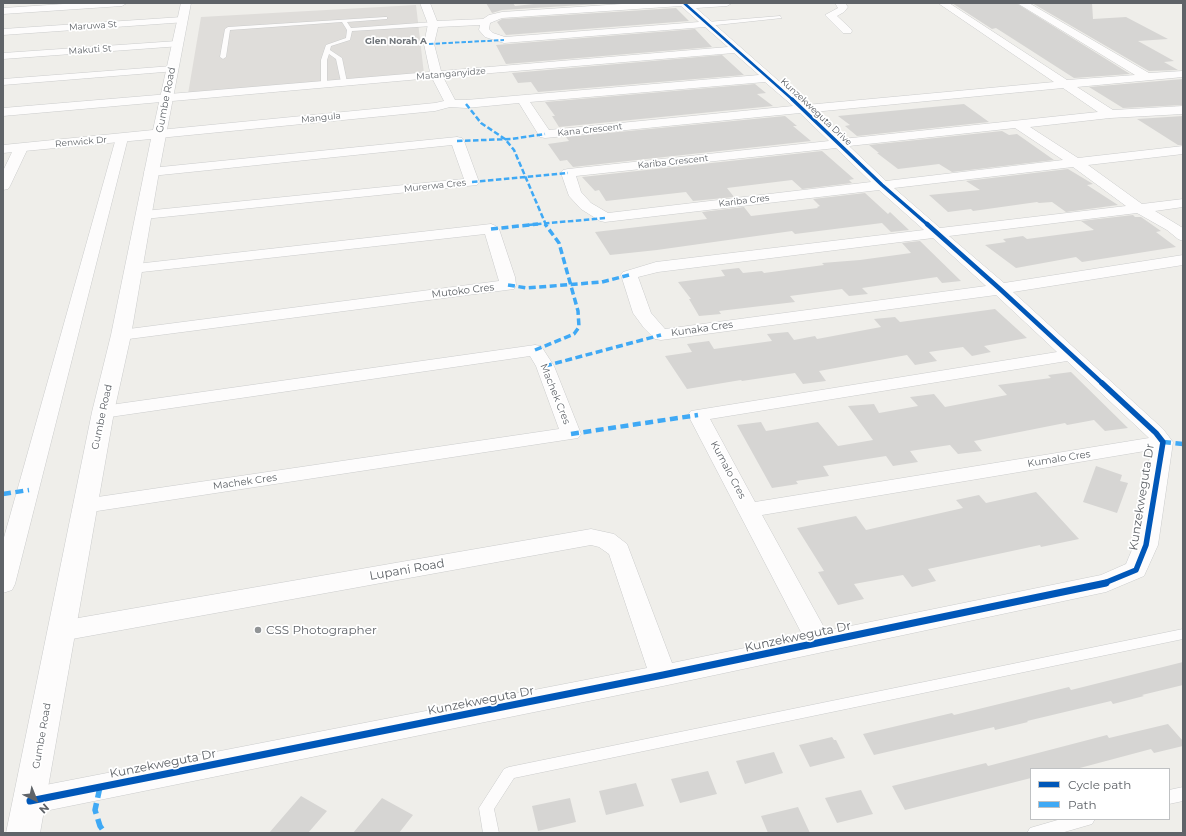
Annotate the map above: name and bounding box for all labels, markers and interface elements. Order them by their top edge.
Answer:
street label: Maruwa St [69,19,117,33]
district label: Glen Norah A [365,36,427,46]
street label: Makuti St [68,43,112,57]
street label: Gumbe Road [154,66,178,134]
street label: Matanganyidze [416,66,486,82]
street label: Kunzekweguta Drive [778,76,854,148]
street label: Mangula [301,111,341,125]
street label: Kana Crescent [557,121,623,139]
street label: Renwick Dr [55,134,107,150]
street label: Kariba Crescent [637,153,709,171]
street label: Murerwa Cres [403,177,467,195]
street label: Kariba Cres [718,193,770,209]
street label: Mutoko Cres [431,281,495,301]
street label: Kunaka Cres [670,319,734,339]
street label: Machek Cres [537,362,573,426]
street label: Gumbe Road [89,383,115,451]
street label: Kumalo Cres [708,439,748,501]
street label: Kunzekweguta Dr [1126,442,1158,552]
street label: Kumalo Cres [1027,448,1091,470]
street label: Machek Cres [212,472,278,492]
street label: Lupani Road [368,556,446,584]
street label: Kunzekweguta Dr [744,619,852,655]
place label: CSS Photographer [266,623,377,637]
marker: CSS Photographer [253,625,263,635]
street label: Kunzekweguta Dr [427,684,535,718]
street label: Gumbe Road [30,702,54,770]
street label: Kunzekweguta Dr [109,747,217,781]
legend [1030,768,1170,820]
text: Cycle path [1068,777,1131,792]
north arrow [16,780,56,820]
text: Path [1068,797,1097,812]
text: N [36,801,52,817]

